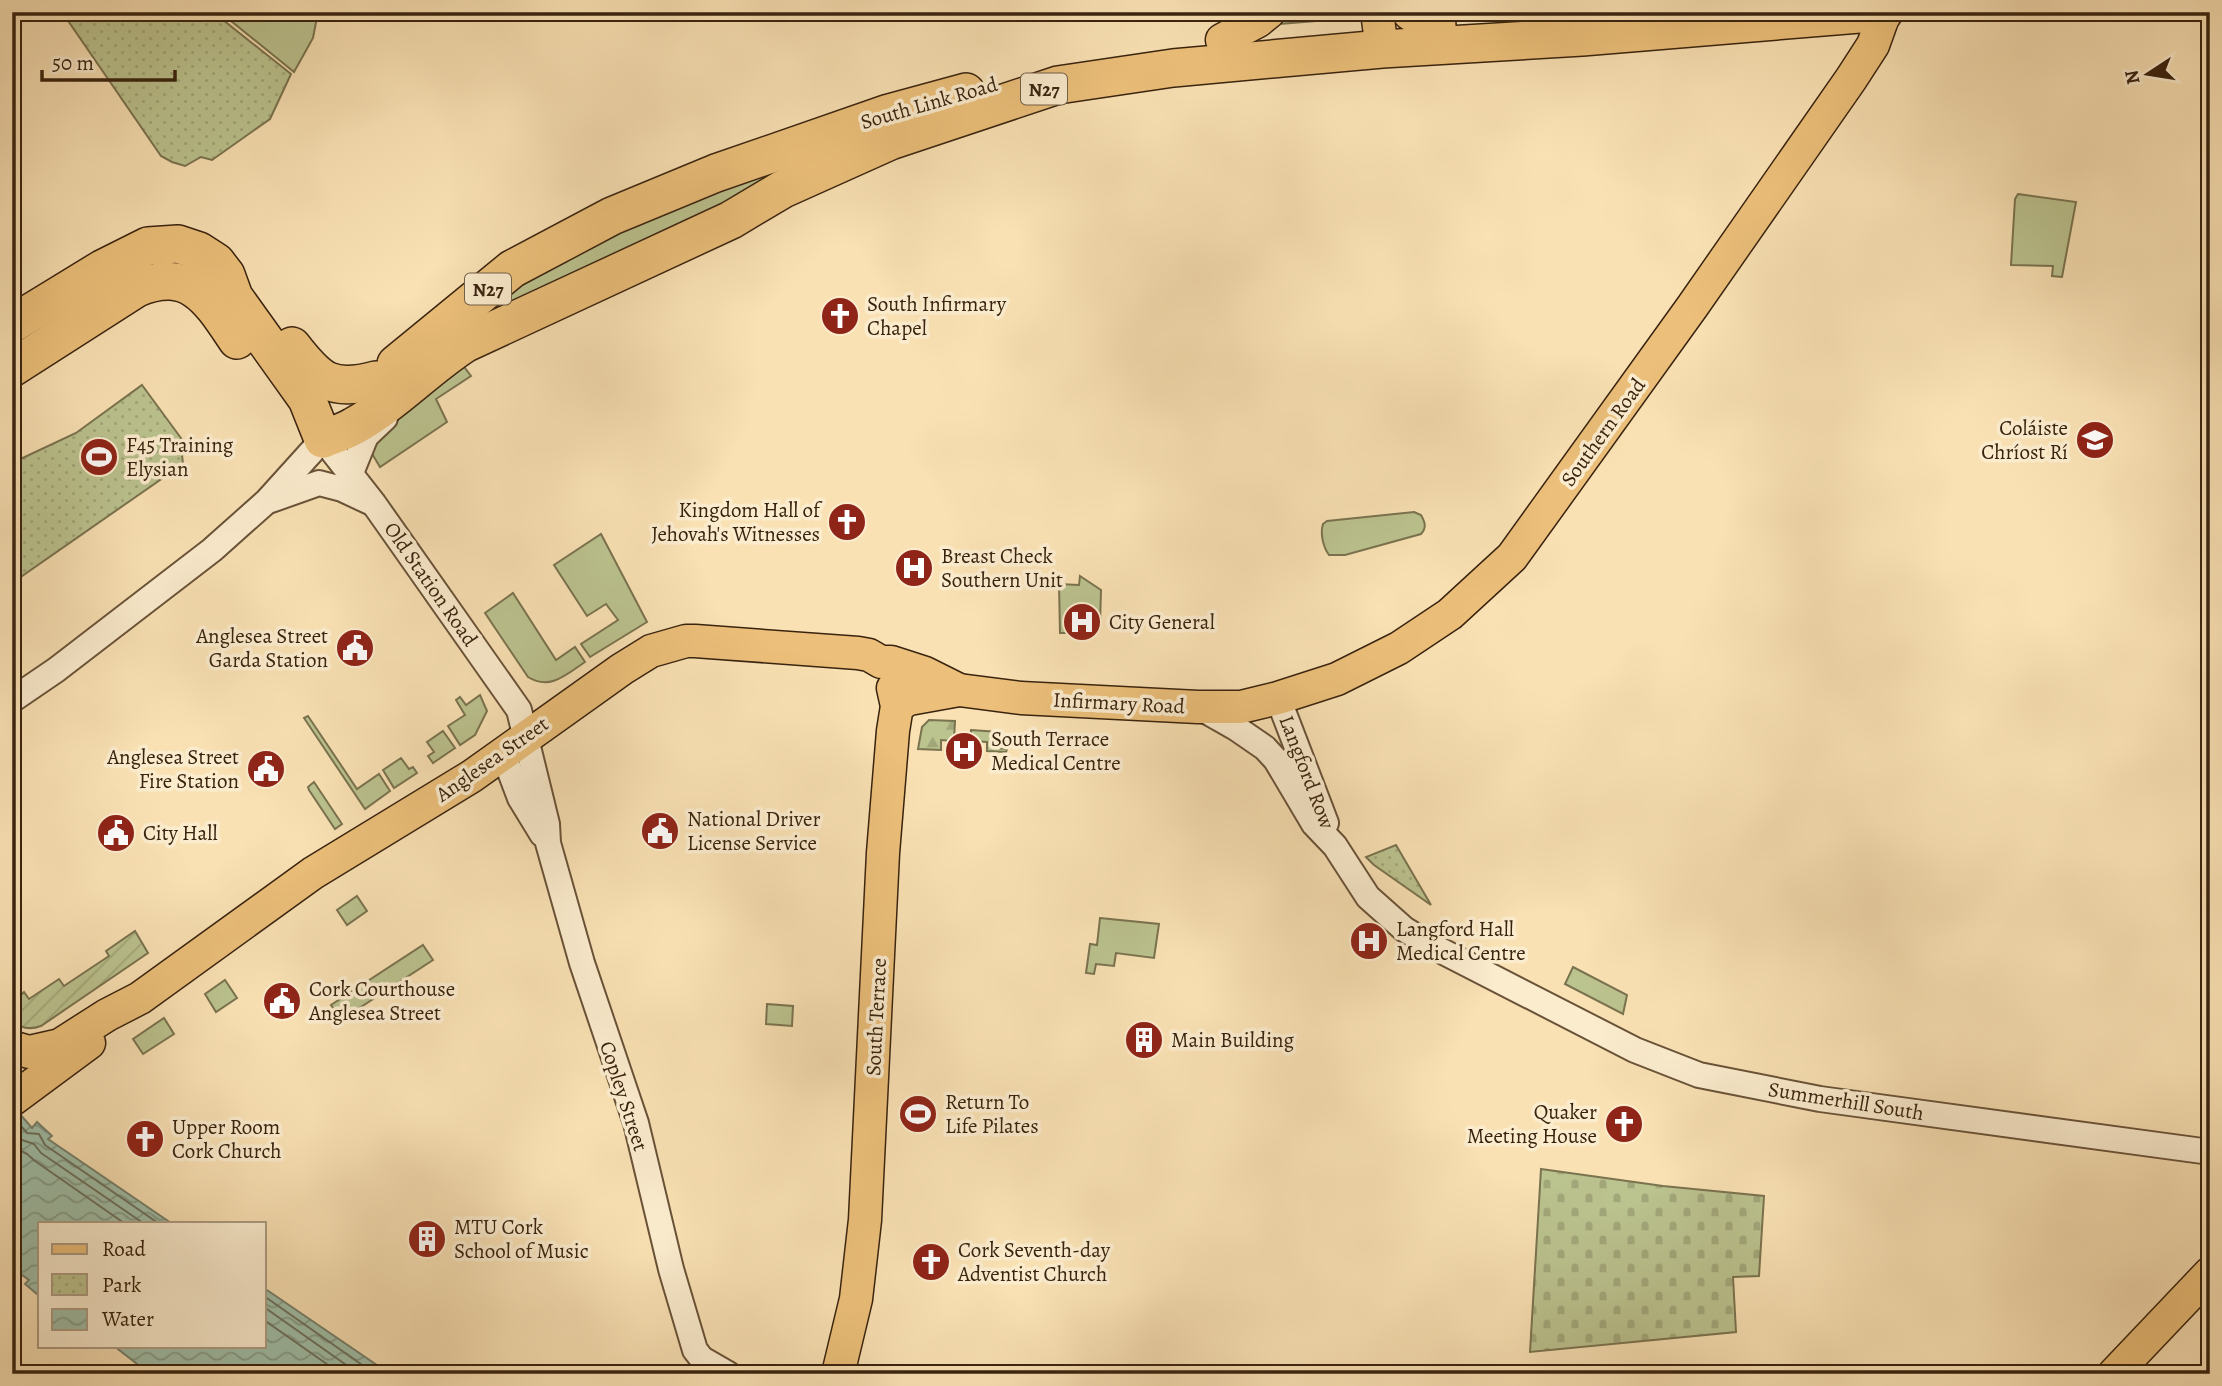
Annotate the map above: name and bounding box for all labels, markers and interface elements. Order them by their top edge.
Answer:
scale bar [42,38,175,82]
north arrow [2114,38,2184,108]
text: 50 m [52,49,94,77]
text: N [2118,68,2147,87]
street label: South Link Road [857,70,1001,136]
road number: N27 [1021,74,1067,104]
road number: N27 [465,274,511,304]
place label: South Infirmary Chapel [867,290,1007,342]
church icon: South Infirmary Chapel [819,295,861,337]
street label: Southern Road [1554,372,1652,492]
place label: Coláiste Chríost Rí [1981,414,2068,466]
school or university icon: Coláiste Chríost Rí [2074,419,2116,461]
place label: F45 Training Elysian [126,431,234,483]
sports icon: F45 Training Elysian [78,436,120,478]
place label: Kingdom Hall of Jehovah's Witnesses [651,496,823,548]
church icon: Kingdom Hall of Jehovah's Witnesses [826,501,868,543]
street label: Old Station Road [378,516,485,652]
place label: Breast Check Southern Unit [941,542,1063,594]
hospital icon: Breast Check Southern Unit [893,547,935,589]
hospital icon: City General [1061,601,1103,643]
place label: City General [1109,608,1215,636]
place label: Anglesea Street Garda Station [195,622,328,674]
public building icon: Anglesea Street Garda Station [334,627,376,669]
street label: Infirmary Road [1052,686,1186,720]
street label: Anglesea Street [429,710,554,809]
street label: Langford Row [1272,711,1342,833]
place label: South Terrace Medical Centre [991,725,1121,777]
hospital icon: South Terrace Medical Centre [943,730,985,772]
place label: Anglesea Street Fire Station [106,743,239,795]
public building icon: Anglesea Street Fire Station [245,748,287,790]
place label: National Driver License Service [687,805,821,857]
public building icon: National Driver License Service [639,810,681,852]
public building icon: City Hall [95,812,137,854]
place label: City Hall [143,819,218,847]
place label: Langford Hall Medical Centre [1396,915,1526,967]
hospital icon: Langford Hall Medical Centre [1348,920,1390,962]
street label: South Terrace [859,957,893,1077]
place label: Cork Courthouse Anglesea Street [308,975,455,1027]
public building icon: Cork Courthouse Anglesea Street [261,980,303,1022]
building icon: Main Building [1123,1019,1165,1061]
place label: Main Building [1171,1026,1295,1054]
street label: Copley Street [593,1037,655,1155]
street label: Summerhill South [1766,1075,1926,1127]
place label: Return To Life Pilates [945,1088,1039,1140]
sports icon: Return To Life Pilates [897,1093,939,1135]
place label: Quaker Meeting House [1467,1098,1597,1150]
church icon: Quaker Meeting House [1603,1103,1645,1145]
place label: Upper Room Cork Church [172,1113,282,1165]
church icon: Upper Room Cork Church [124,1118,166,1160]
place label: MTU Cork School of Music [454,1213,589,1265]
building icon: MTU Cork School of Music [406,1218,448,1260]
legend [38,1222,266,1348]
text: Road [102,1235,146,1263]
place label: Cork Seventh-day Adventist Church [957,1236,1111,1288]
church icon: Cork Seventh-day Adventist Church [910,1241,952,1283]
text: Park [102,1271,142,1299]
text: Water [101,1305,154,1333]

